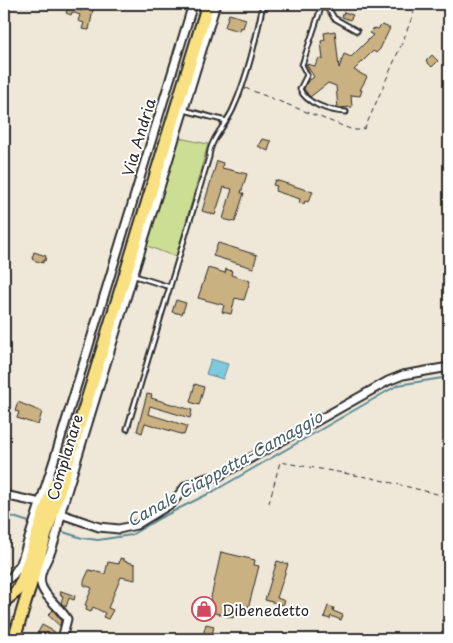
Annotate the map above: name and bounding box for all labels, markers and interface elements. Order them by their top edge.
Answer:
street label: Via Andria [115,95,161,179]
water label: Canale Ciappetta-Camaggio [122,404,327,532]
street label: Complanare [40,411,88,503]
shop icon: Dibenedetto [191,596,217,622]
place label: Dibenedetto [222,598,309,621]

